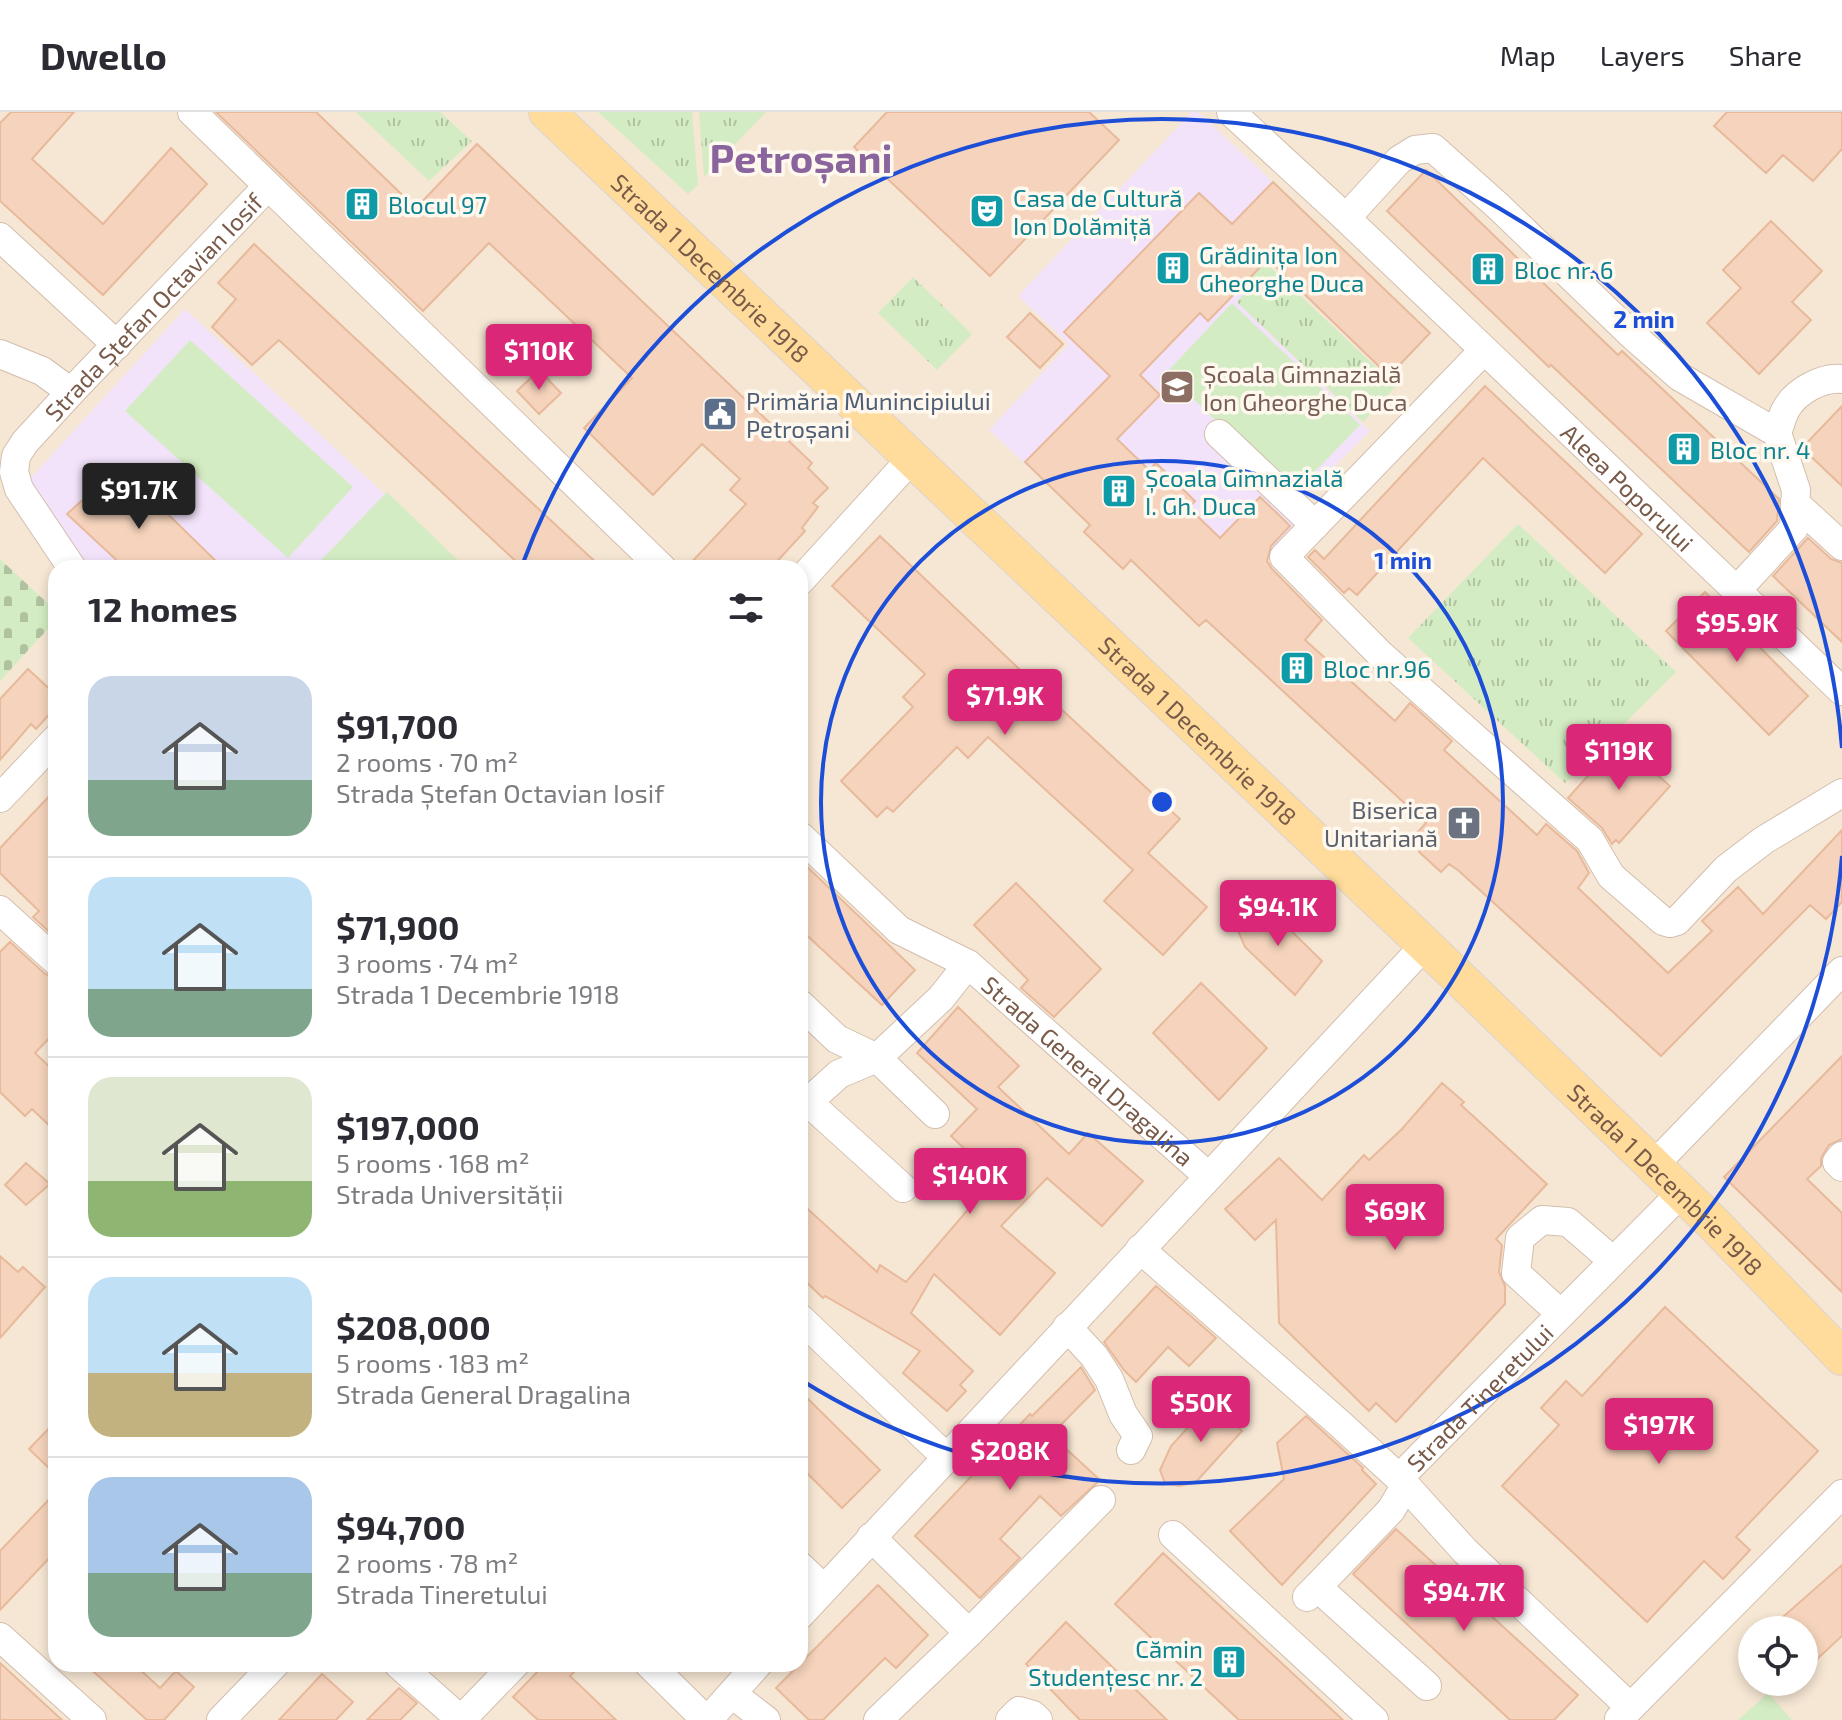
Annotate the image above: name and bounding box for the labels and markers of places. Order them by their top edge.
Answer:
place label: Casa de Cultură Ion Dolămiță [1013,183,1183,242]
building icon: Blocul 97 [343,185,381,223]
place label: Blocul 97 [388,190,487,219]
theatre icon: Casa de Cultură Ion Dolămiță [968,192,1006,230]
place label: Grădinița Ion Gheorghe Duca [1199,240,1364,297]
building icon: Grădinița Ion Gheorghe Duca [1154,249,1192,287]
building icon: Bloc nr. 6 [1469,250,1507,288]
place label: Bloc nr. 6 [1514,255,1614,284]
pin: $110K [483,324,595,392]
place label: Școala Gimnazială Ion Gheorghe Duca [1203,359,1407,416]
school or university icon: Școala Gimnazială Ion Gheorghe Duca [1158,368,1196,406]
place label: Primăria Munincipiului Petroșani [746,386,991,445]
public building icon: Primăria Munincipiului Petroșani [701,395,739,433]
building icon: Bloc nr. 4 [1665,430,1703,468]
place label: Bloc nr. 4 [1710,435,1811,464]
pin: $91.7K [74,463,204,531]
place label: Școala Gimnazială I. Gh. Duca [1145,463,1343,520]
building icon: Școala Gimnazială I. Gh. Duca [1100,472,1138,510]
pin: $95.9K [1672,596,1802,664]
building icon: Bloc nr.96 [1278,649,1316,687]
place label: Bloc nr.96 [1323,654,1431,683]
pin: $71.9K [940,669,1070,737]
pin: $119K [1563,724,1675,792]
centre of rings [1148,788,1176,816]
place label: Biserica Unitariană [1324,795,1438,852]
church icon: Biserica Unitariană [1445,804,1483,842]
pin: $94.1K [1213,880,1343,948]
pin: $140K [914,1148,1026,1216]
pin: $69K [1348,1184,1442,1252]
pin: $50K [1154,1376,1248,1444]
pin: $197K [1603,1398,1715,1466]
pin: $208K [954,1424,1066,1492]
pin: $94.7K [1399,1565,1529,1633]
place label: Cămin Studențesc nr. 2 [1028,1634,1203,1693]
building icon: Cămin Studențesc nr. 2 [1210,1643,1248,1681]

